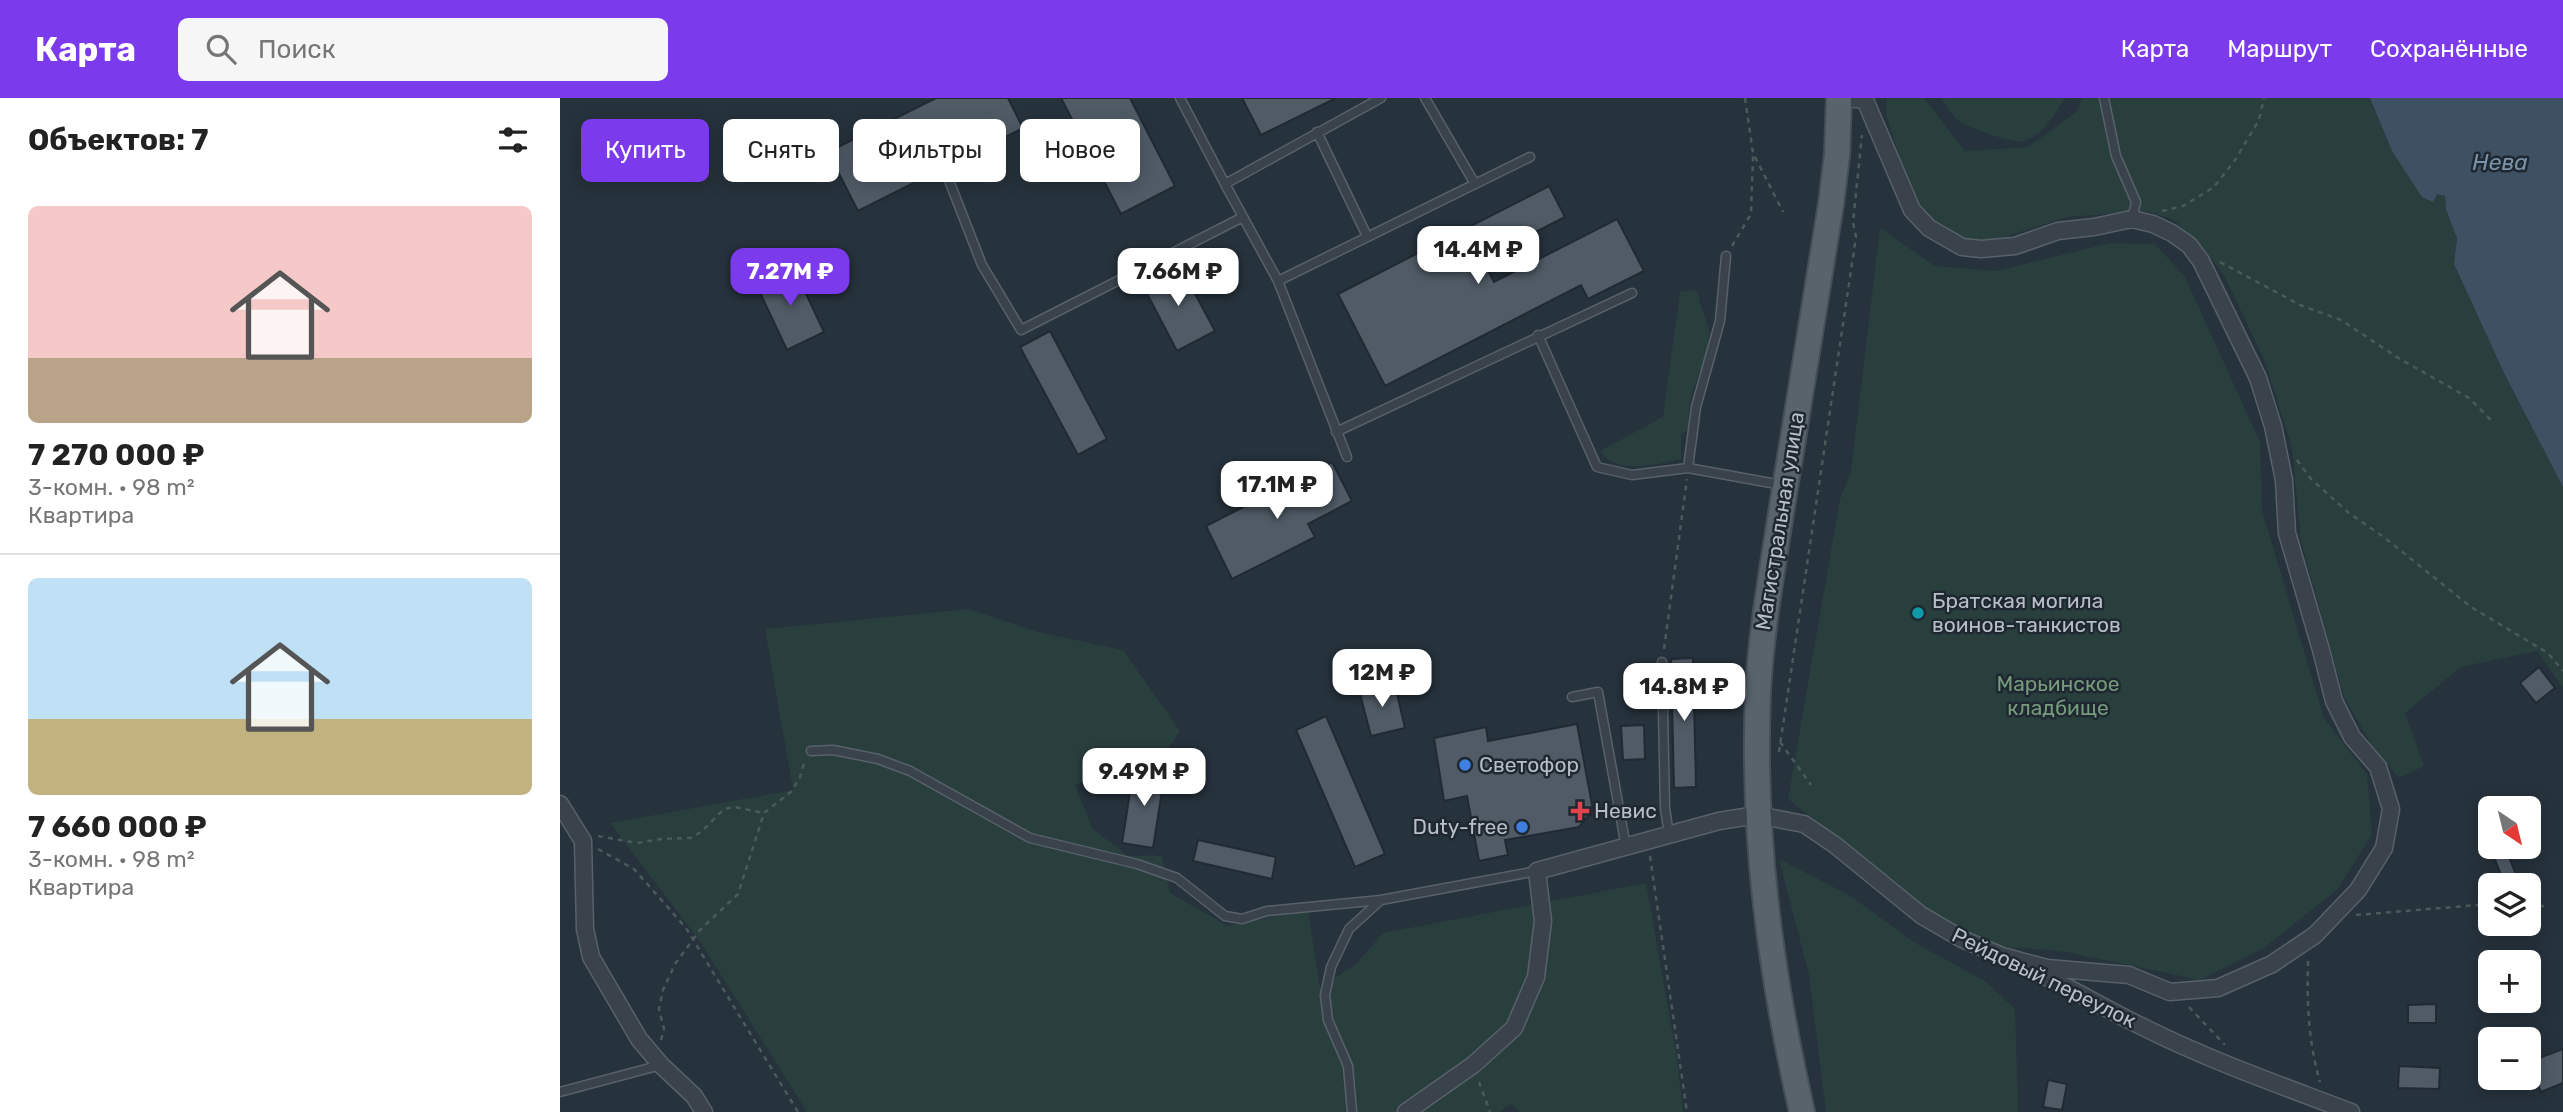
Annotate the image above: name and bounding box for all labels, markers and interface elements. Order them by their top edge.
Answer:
search box [178,18,668,81]
text: Карта [35,30,136,69]
icon: search [202,30,240,68]
text: Поиск [258,34,336,65]
text: Карта [2121,35,2189,63]
text: Маршрут [2227,35,2332,63]
text: Сохранённые [2370,35,2528,63]
chip: Купить [581,119,709,182]
chip: Снять [723,119,839,182]
chip: Фильтры [853,119,1006,182]
chip: Новое [1020,119,1140,182]
icon: filters [494,121,532,159]
text: Объектов: 7 [28,122,209,158]
water label: Нева [2472,148,2528,176]
pin: 14.4M ₽ [1413,226,1543,286]
text: 14.4M ₽ [1433,235,1523,263]
pin: 7.27M ₽ [725,248,855,308]
pin: 7.66M ₽ [1113,248,1243,308]
icon: home [217,252,343,378]
text: 7.27M ₽ [746,257,834,285]
text: 7.66M ₽ [1134,257,1222,285]
street label: Магистральная улица [1750,410,1809,632]
text: 7 270 000 ₽ [28,437,204,473]
pin: 17.1M ₽ [1212,462,1342,521]
text: 17.1M ₽ [1237,470,1317,498]
text: 3-комн. · 98 m² [28,473,194,501]
text: Квартира [28,501,134,529]
place label: Братская могила воинов-танкистов [1932,588,2121,637]
marker: Братская могила воинов-танкистов [1910,605,1926,621]
icon: home [217,624,343,750]
pin: 12M ₽ [1333,650,1431,709]
text: 12M ₽ [1349,658,1415,686]
pin: 14.8M ₽ [1619,664,1749,723]
park label: Марьинское кладбище [1996,671,2120,720]
text: 14.8M ₽ [1639,672,1729,700]
pin: 9.49M ₽ [1079,748,1209,808]
place label: Светофор [1479,752,1579,777]
text: 9.49M ₽ [1099,757,1189,785]
marker: Светофор [1457,757,1473,773]
north arrow [2478,796,2541,859]
map controls [2478,796,2541,1090]
place label: Невис [1594,798,1657,823]
marker: Невис [1572,803,1588,819]
text: 7 660 000 ₽ [28,809,207,845]
place label: Duty-free [1412,814,1508,839]
marker: Duty-free [1514,819,1530,835]
text: 3-комн. · 98 m² [28,845,194,873]
text: Квартира [28,873,134,901]
button: layers [2478,873,2541,936]
street label: Рейдовый переулок [1948,922,2140,1033]
button: + [2478,950,2541,1013]
button: − [2478,1027,2541,1090]

